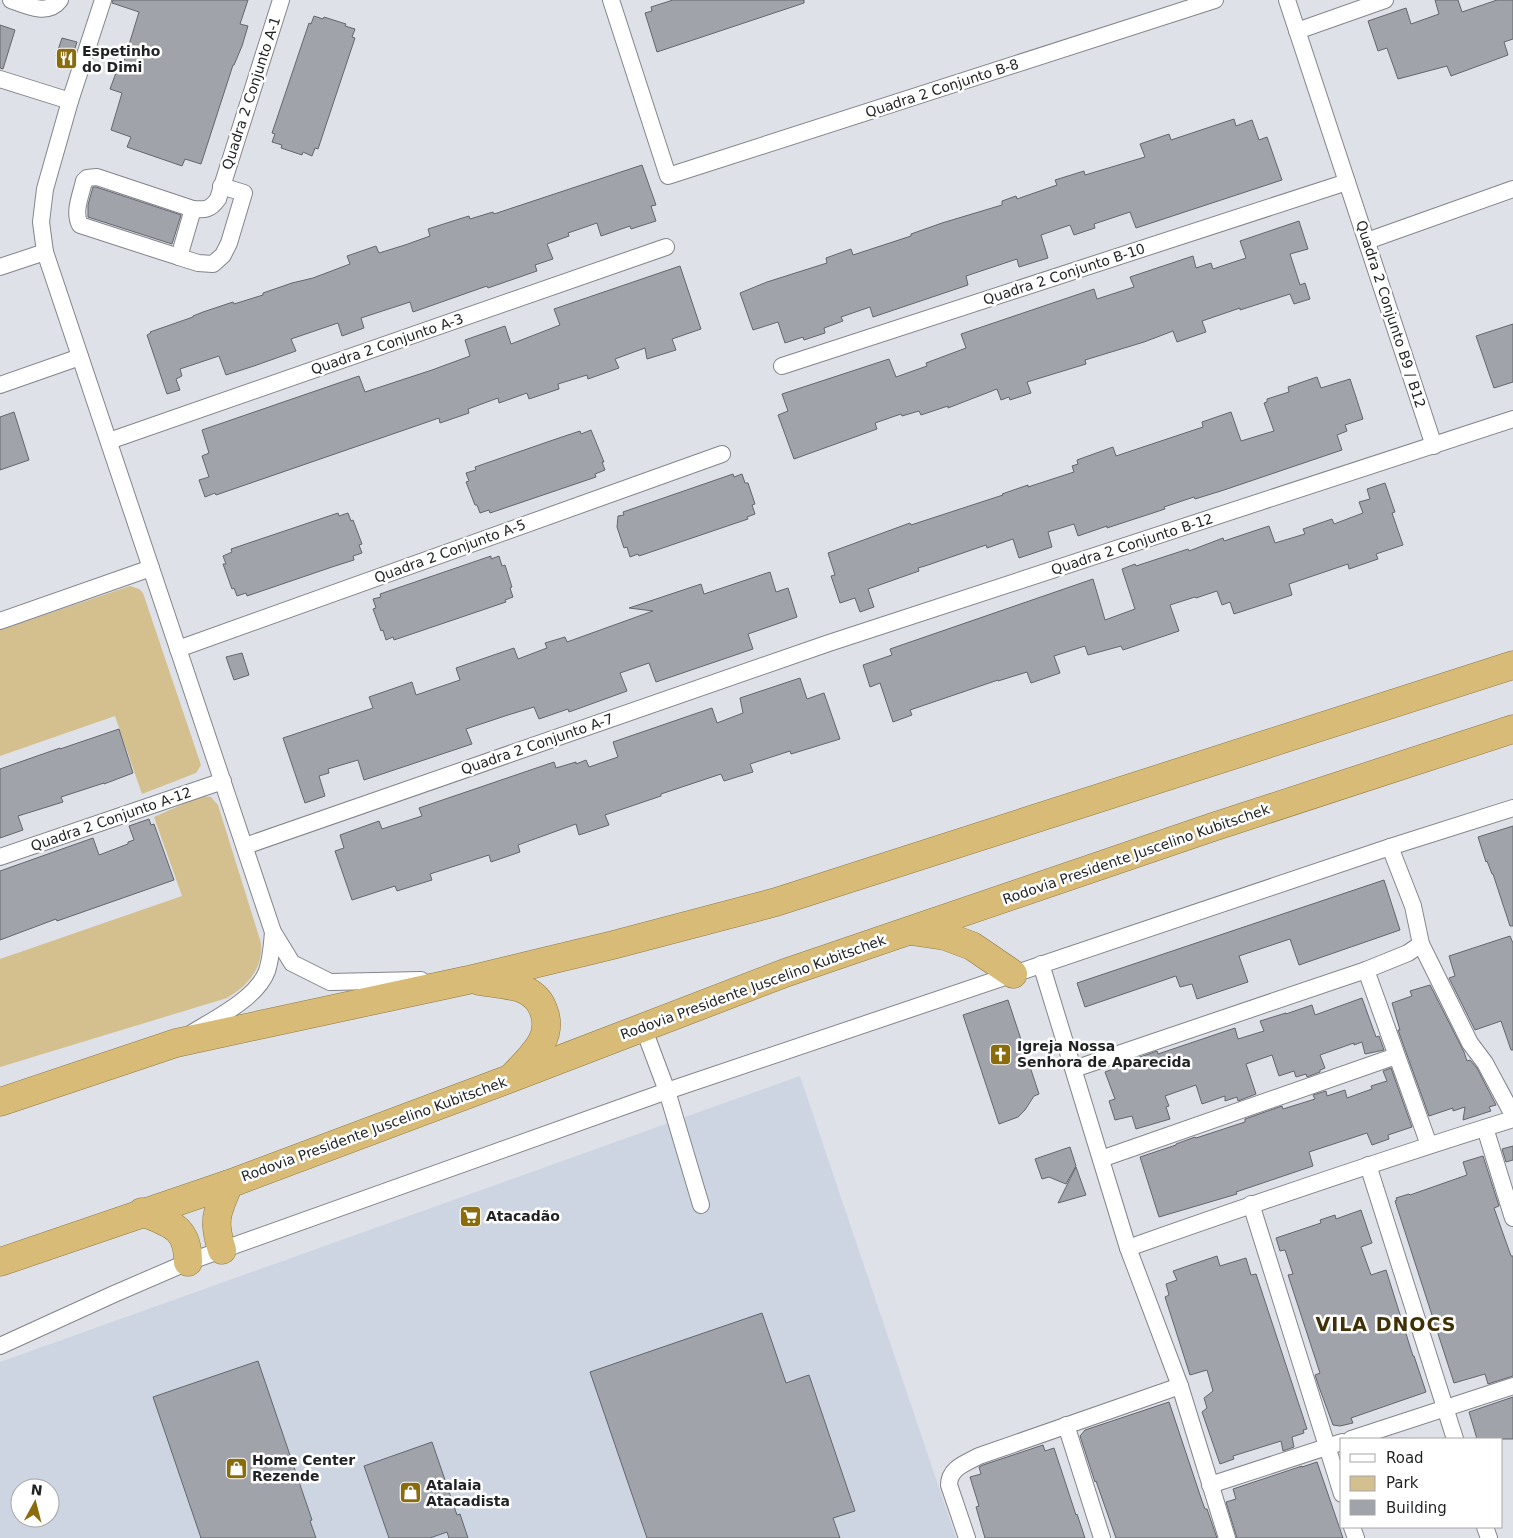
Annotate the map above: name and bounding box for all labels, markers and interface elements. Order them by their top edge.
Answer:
street label: Quadra 2 Conjunto A-1 [219,14,283,172]
place label: Espetinho do Dimi [82,43,161,75]
restaurant icon: Espetinho do Dimi [54,47,78,71]
street label: Quadra 2 Conjunto B-8 [863,56,1021,120]
street label: Quadra 2 Conjunto B9 / B12 [1353,218,1429,410]
street label: Quadra 2 Conjunto B-10 [981,240,1147,308]
street label: Quadra 2 Conjunto A-3 [309,310,465,378]
street label: Quadra 2 Conjunto B-12 [1049,510,1215,578]
street label: Quadra 2 Conjunto A-5 [372,516,528,586]
street label: Quadra 2 Conjunto A-7 [459,710,615,778]
street label: Quadra 2 Conjunto A-12 [28,784,194,854]
street label: Rodovia Presidente Juscelino Kubitschek [1000,800,1272,907]
street label: Rodovia Presidente Juscelino Kubitschek [618,931,889,1043]
place label: Igreja Nossa Senhora de Aparecida [1017,1038,1191,1070]
church icon: Igreja Nossa Senhora de Aparecida [989,1042,1013,1066]
street label: Rodovia Presidente Juscelino Kubitschek [239,1073,510,1185]
supermarket icon: Atacadão [458,1204,482,1228]
place label: Atacadão [486,1208,560,1224]
district label: VILA DNOCS [1315,1313,1457,1335]
legend [1340,1438,1503,1528]
text: Road [1386,1449,1424,1467]
place label: Home Center Rezende [252,1452,355,1484]
shop icon: Home Center Rezende [224,1456,248,1480]
text: Park [1386,1474,1419,1492]
place label: Atalaia Atacadista [426,1477,510,1509]
north arrow [10,1478,60,1528]
text: N [30,1481,43,1499]
shop icon: Atalaia Atacadista [398,1481,422,1505]
text: Building [1386,1499,1447,1517]

